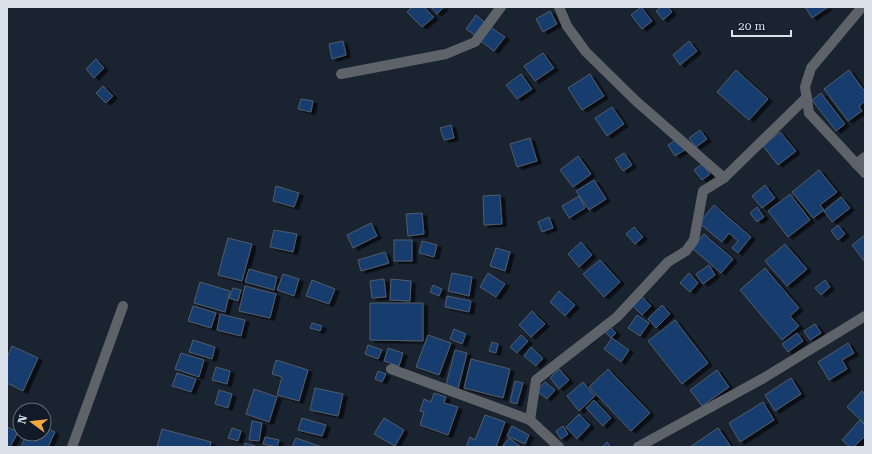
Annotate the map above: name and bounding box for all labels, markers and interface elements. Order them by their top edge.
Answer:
scale bar [732,12,791,38]
text: 20 m [738,19,765,33]
north arrow [12,402,52,442]
text: N [15,413,30,425]

